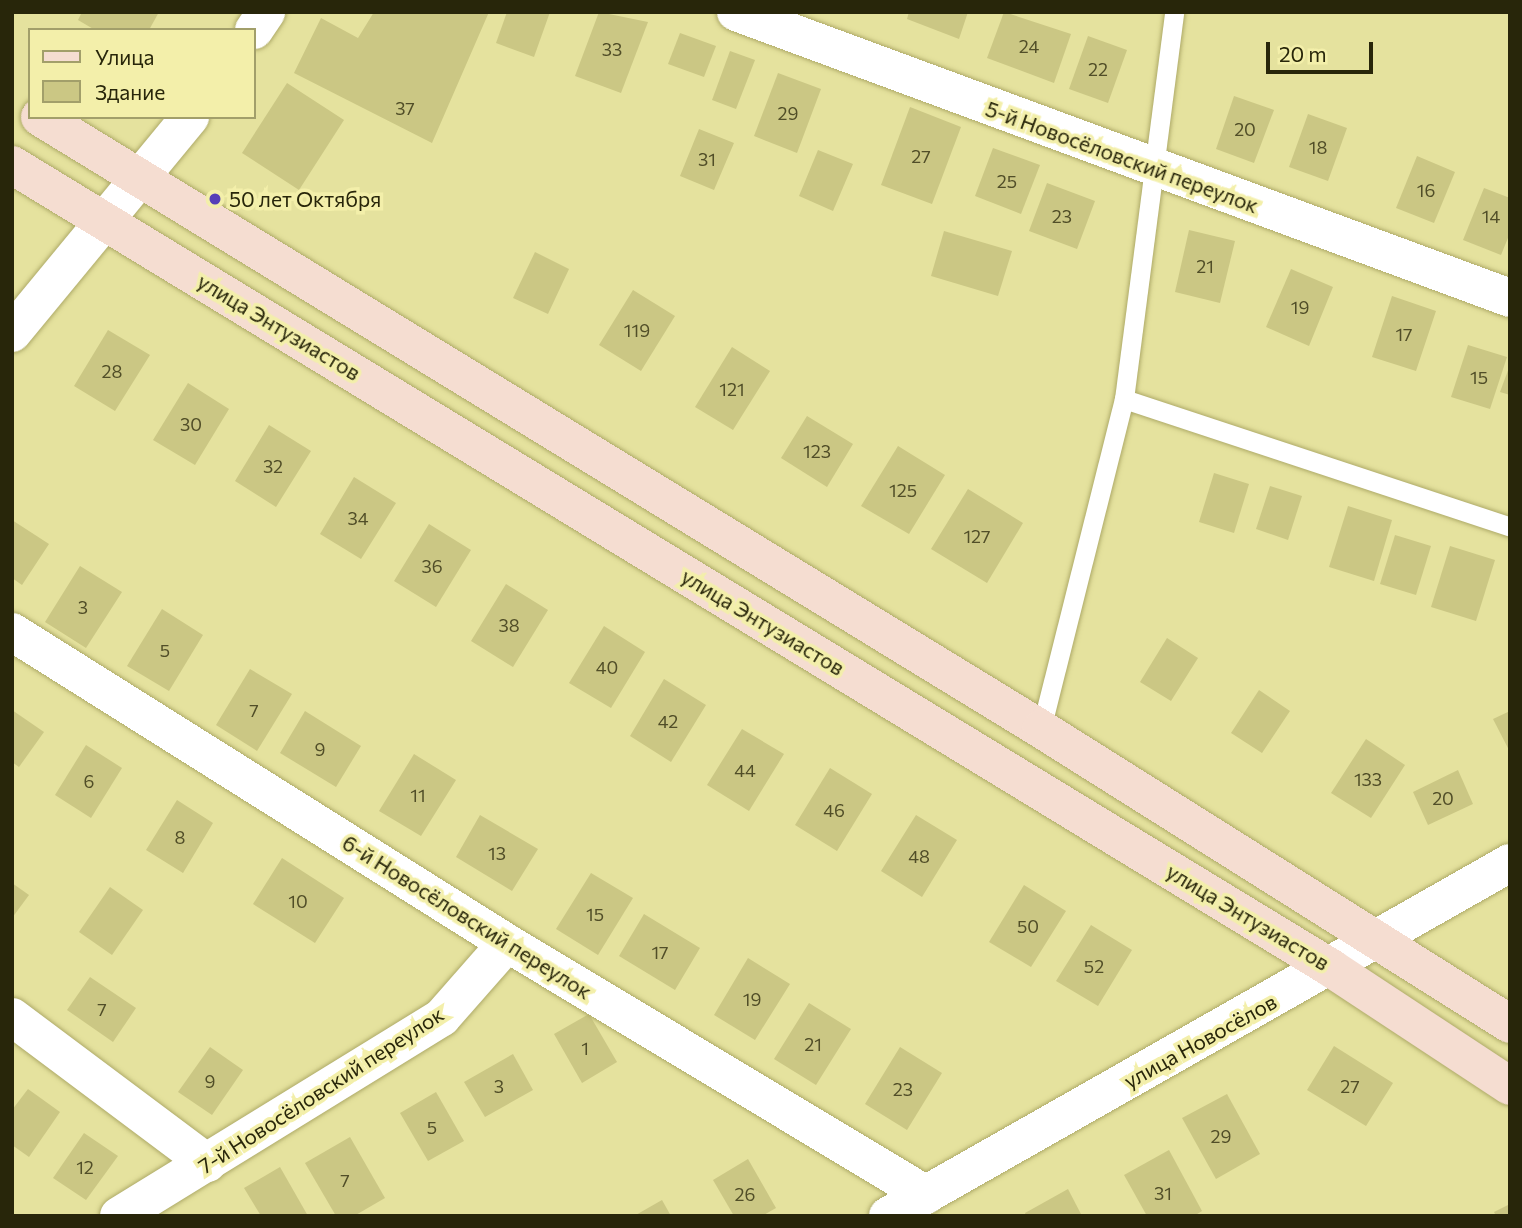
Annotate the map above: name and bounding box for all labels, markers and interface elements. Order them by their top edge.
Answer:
legend [28,28,256,119]
scale bar [1270,28,1377,72]
house number: 24 [1019,35,1039,57]
house number: 33 [602,38,622,60]
text: 20 m [1279,41,1327,66]
text: Улица [95,44,154,69]
house number: 22 [1088,58,1108,80]
text: Здание [95,79,165,104]
street label: 5-й Новосёловский переулок [982,96,1262,218]
house number: 37 [395,97,415,119]
house number: 29 [778,102,798,124]
house number: 20 [1234,118,1256,140]
house number: 18 [1309,136,1327,158]
house number: 27 [911,145,931,167]
house number: 31 [698,148,716,170]
house number: 25 [997,170,1017,192]
house number: 16 [1417,179,1435,201]
place label: 50 лет Октября [229,186,381,212]
marker: 50 лет Октября [207,191,223,207]
house number: 23 [1052,205,1072,227]
house number: 14 [1482,205,1500,227]
house number: 21 [1196,255,1214,277]
street label: улица Энтузиастов [193,268,365,386]
house number: 19 [1291,296,1309,318]
house number: 119 [624,319,650,341]
house number: 17 [1395,323,1413,345]
house number: 28 [102,360,122,382]
house number: 15 [1470,366,1488,388]
house number: 121 [719,378,745,400]
house number: 30 [180,413,202,435]
house number: 123 [803,440,831,462]
house number: 32 [263,455,283,477]
house number: 125 [889,479,917,501]
house number: 34 [347,507,369,529]
house number: 127 [963,525,991,547]
house number: 36 [421,555,443,577]
street label: улица Энтузиастов [677,563,849,681]
house number: 3 [78,596,88,618]
house number: 38 [498,614,520,636]
house number: 5 [160,639,170,661]
house number: 40 [596,656,618,678]
house number: 7 [249,699,259,721]
house number: 42 [658,710,678,732]
house number: 9 [315,738,325,760]
house number: 44 [734,759,756,781]
house number: 133 [1354,768,1382,790]
house number: 6 [84,770,94,792]
house number: 11 [410,784,426,806]
house number: 20 [1432,787,1454,809]
house number: 46 [823,799,845,821]
house number: 8 [175,826,185,848]
street label: 6-й Новосёловский переулок [338,830,596,1004]
house number: 13 [488,842,506,864]
house number: 48 [908,845,930,867]
street label: улица Энтузиастов [1162,858,1334,976]
house number: 10 [288,890,308,912]
house number: 15 [586,903,604,925]
house number: 50 [1017,915,1039,937]
house number: 17 [651,941,669,963]
house number: 52 [1084,955,1104,977]
house number: 19 [743,988,761,1010]
street label: улица Новосёлов [1119,989,1281,1093]
house number: 7 [97,998,107,1020]
street label: 7-й Новосёловский переулок [194,1001,448,1179]
house number: 21 [804,1033,822,1055]
house number: 1 [581,1037,589,1059]
house number: 9 [205,1070,215,1092]
house number: 3 [494,1075,504,1097]
house number: 27 [1340,1075,1360,1097]
house number: 23 [893,1078,913,1100]
house number: 5 [427,1116,437,1138]
house number: 29 [1211,1125,1231,1147]
house number: 12 [76,1156,94,1178]
house number: 7 [340,1169,350,1191]
house number: 31 [1154,1182,1172,1204]
house number: 26 [735,1183,755,1205]

